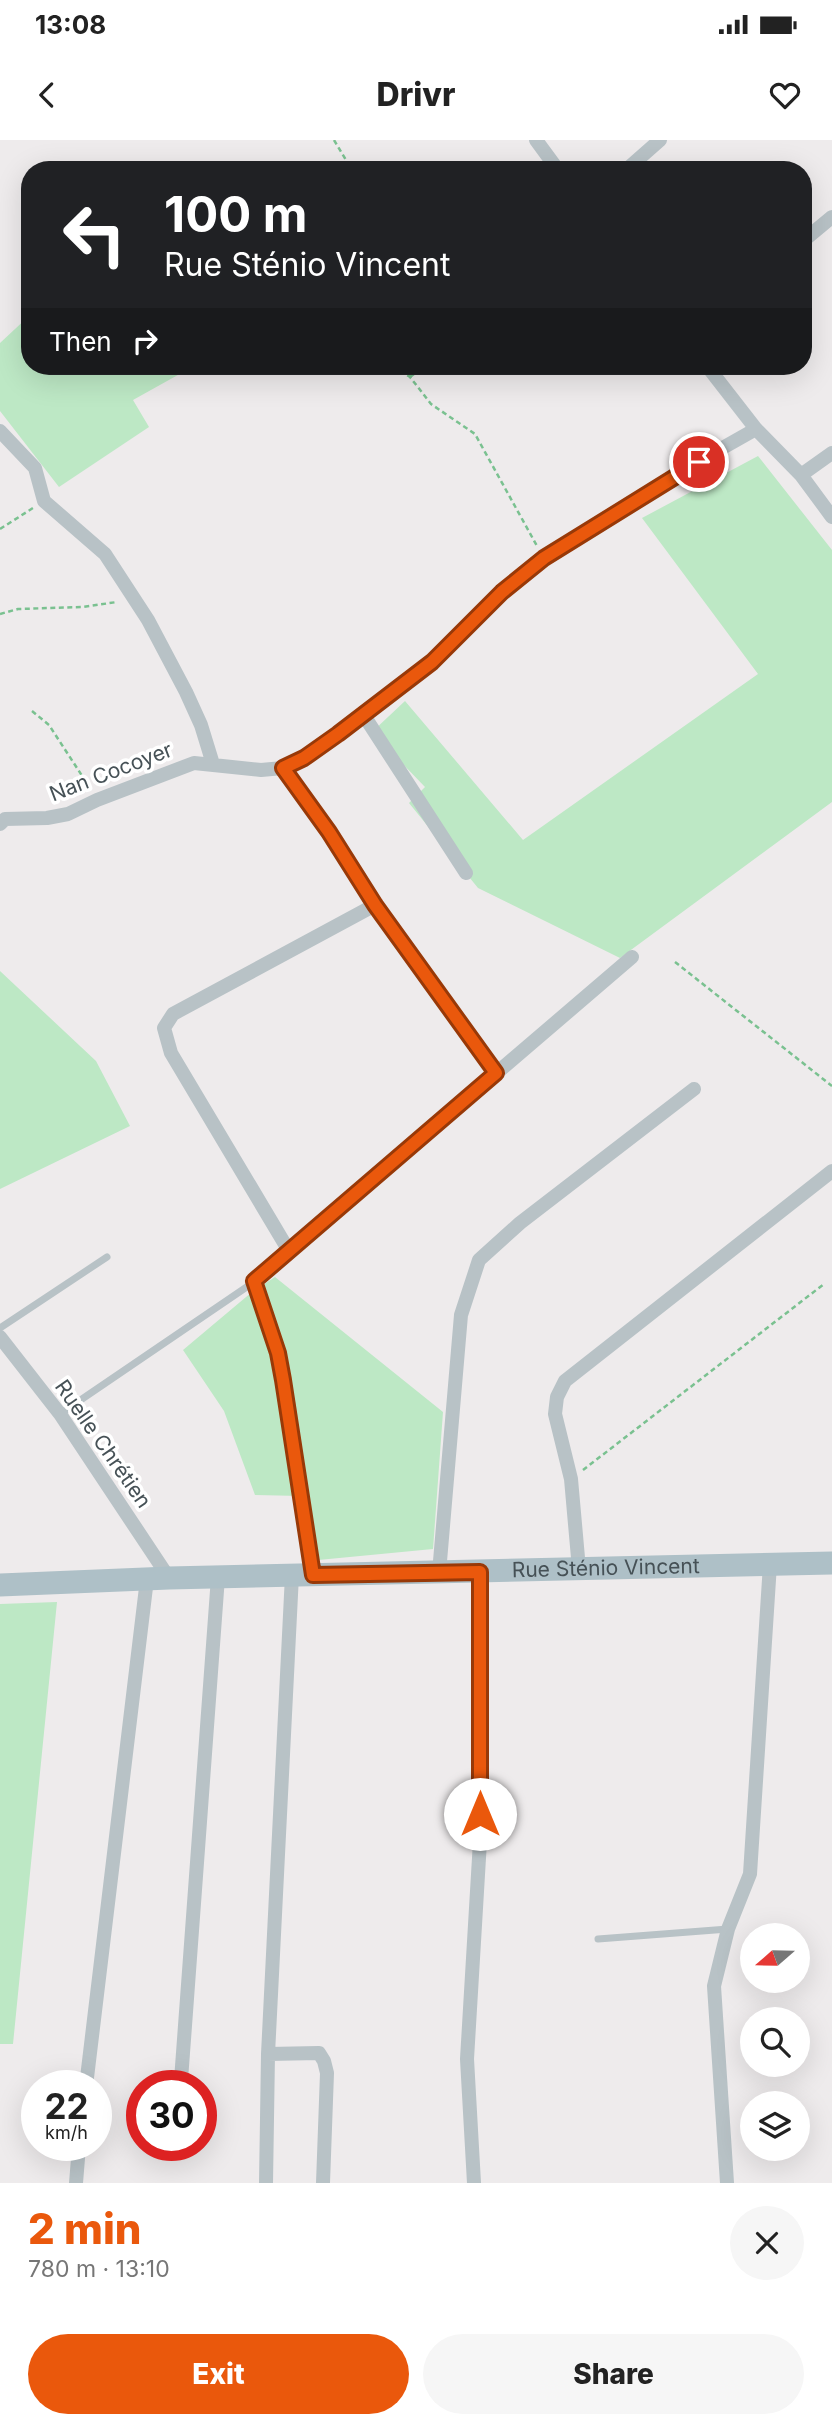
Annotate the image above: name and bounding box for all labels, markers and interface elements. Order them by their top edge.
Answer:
text: 13:08 [35,9,106,40]
text: Drivr [377,75,455,114]
icon: back [28,76,66,114]
icon: heart [766,76,804,114]
text: 100 m [164,185,308,244]
icon: left [49,189,140,280]
text: Rue Sténio Vincent [164,245,450,284]
icon: right [126,322,164,360]
text: Then [49,326,112,357]
pin [669,432,729,492]
icon: arrive [680,443,718,481]
street label: Nan Cocoyer [46,737,176,806]
street label: Ruelle Chrétien [50,1375,157,1513]
street label: Rue Sténio Vincent [511,1553,700,1582]
position arrow [443,1777,517,1851]
north arrow [740,1923,810,1993]
map controls [740,1923,810,2161]
button: search [740,2007,810,2077]
speed limit sign: 30 [126,2070,217,2161]
text: 22 [44,2085,89,2127]
button: layers [740,2091,810,2161]
text: km/h [45,2122,88,2143]
text: 2 min [28,2203,142,2254]
button: close [730,2206,804,2280]
text: 780 m · 13:10 [28,2255,170,2283]
button: Exit [28,2334,409,2414]
button: Share [423,2334,804,2414]

